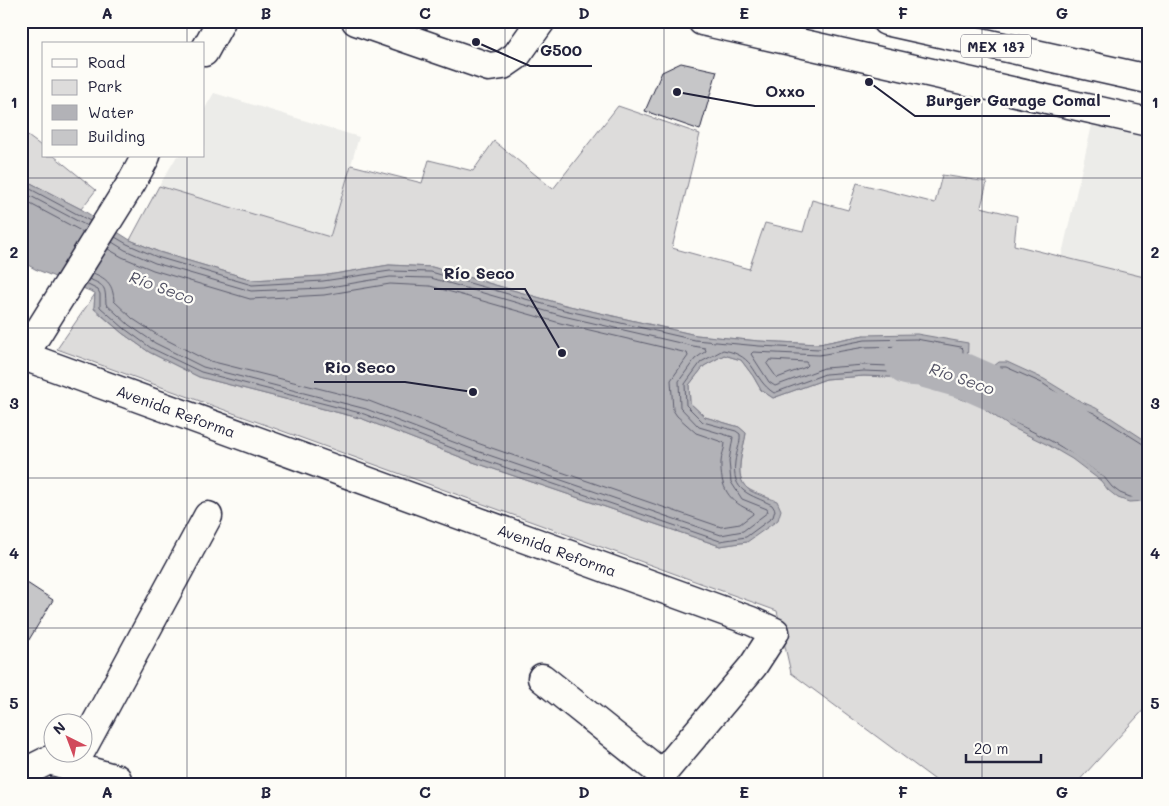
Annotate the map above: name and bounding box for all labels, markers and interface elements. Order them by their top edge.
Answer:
text: A [101,2,113,23]
text: B [261,2,271,23]
text: C [419,2,431,23]
text: D [578,2,590,23]
text: E [739,2,749,23]
text: F [898,2,908,23]
text: G [1056,2,1068,23]
road number: MEX 187 [961,34,1031,58]
callout: G500 [530,35,592,66]
text: G500 [540,39,582,60]
legend [42,42,205,158]
text: Road [88,52,125,72]
callout: Oxxo [755,75,815,106]
text: Park [88,76,122,96]
text: Oxxo [765,80,805,101]
callout: Burger Garage Comal [915,85,1110,116]
text: Burger Garage Comal [925,89,1101,110]
text: 1 [10,91,18,112]
text: 1 [1151,91,1159,112]
text: Water [88,102,134,122]
text: Building [88,126,145,146]
text: 2 [10,241,19,262]
text: 2 [1151,241,1160,262]
callout: Río Seco [434,258,525,289]
text: Río Seco [444,262,515,283]
water label: Río Seco [127,266,198,309]
callout: Rio Seco [314,351,405,382]
text: Rio Seco [325,356,396,377]
water label: Río Seco [927,357,998,399]
street label: Avenida Reforma [114,380,238,442]
text: 3 [9,392,19,413]
text: 3 [1150,392,1160,413]
street label: Avenida Reforma [495,519,619,581]
text: 4 [9,542,19,563]
text: 4 [1150,542,1160,563]
text: 5 [9,692,19,713]
text: 5 [1150,692,1160,713]
north arrow [42,714,92,764]
text: N [49,717,69,739]
scale bar [966,731,1042,763]
text: 20 m [974,738,1008,758]
text: A [101,781,113,802]
text: B [261,781,271,802]
text: C [419,781,431,802]
text: D [578,781,590,802]
text: E [739,781,749,802]
text: F [898,781,908,802]
text: G [1056,781,1068,802]

